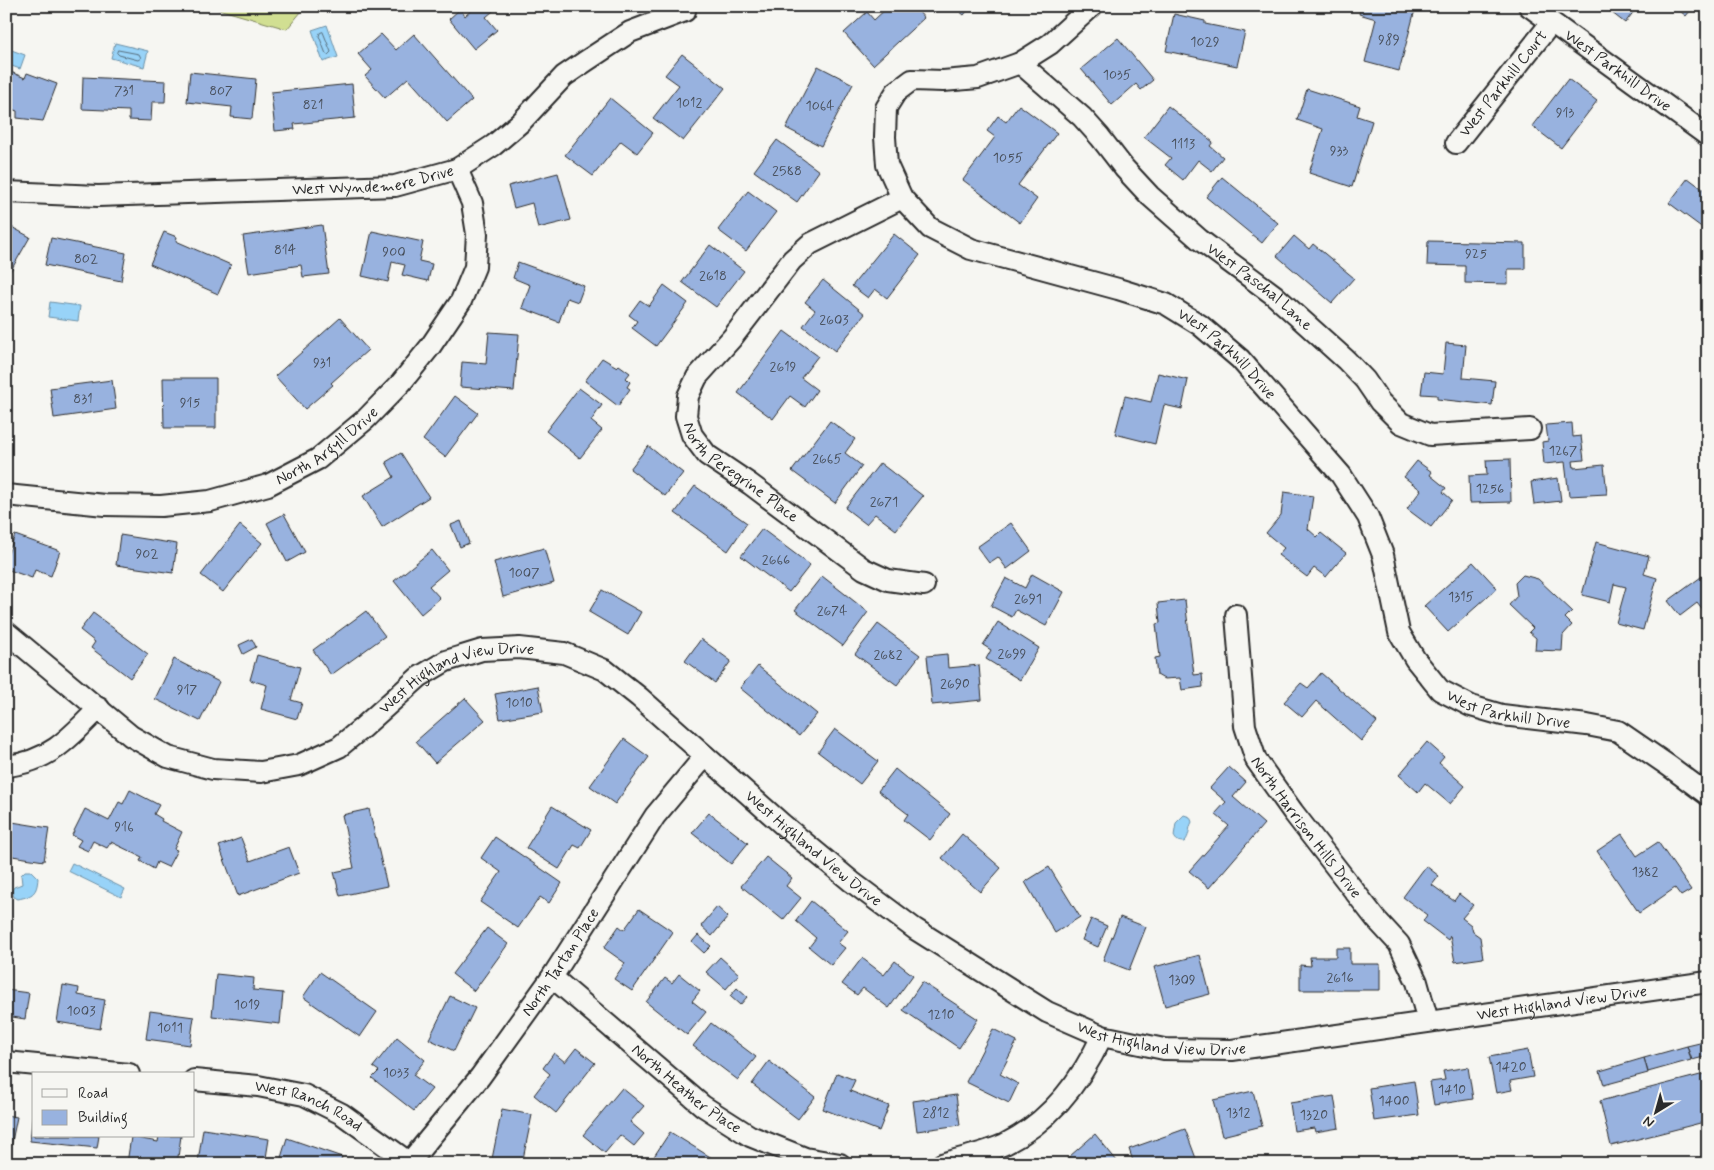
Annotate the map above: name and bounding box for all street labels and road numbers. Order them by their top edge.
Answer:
street label: West Parkhill Court [1454,25,1552,141]
street label: West Parkhill Drive [1560,25,1676,117]
street label: West Wyndemere Drive [292,160,456,200]
street label: West Paschal Lane [1202,238,1317,336]
street label: West Parkhill Drive [1174,303,1281,404]
street label: North Argyll Drive [272,402,383,490]
street label: North Peregrine Place [678,420,803,528]
street label: West Highland View Drive [374,637,535,719]
street label: West Parkhill Drive [1443,685,1572,733]
street label: North Harrison Hills Drive [1246,752,1366,902]
street label: West Highland View Drive [741,786,886,911]
street label: North Tartan Place [517,904,604,1020]
street label: West Highland View Drive [1475,980,1648,1025]
street label: West Highland View Drive [1074,1016,1247,1061]
street label: North Heather Place [627,1039,745,1138]
street label: West Ranch Road [253,1075,367,1136]

